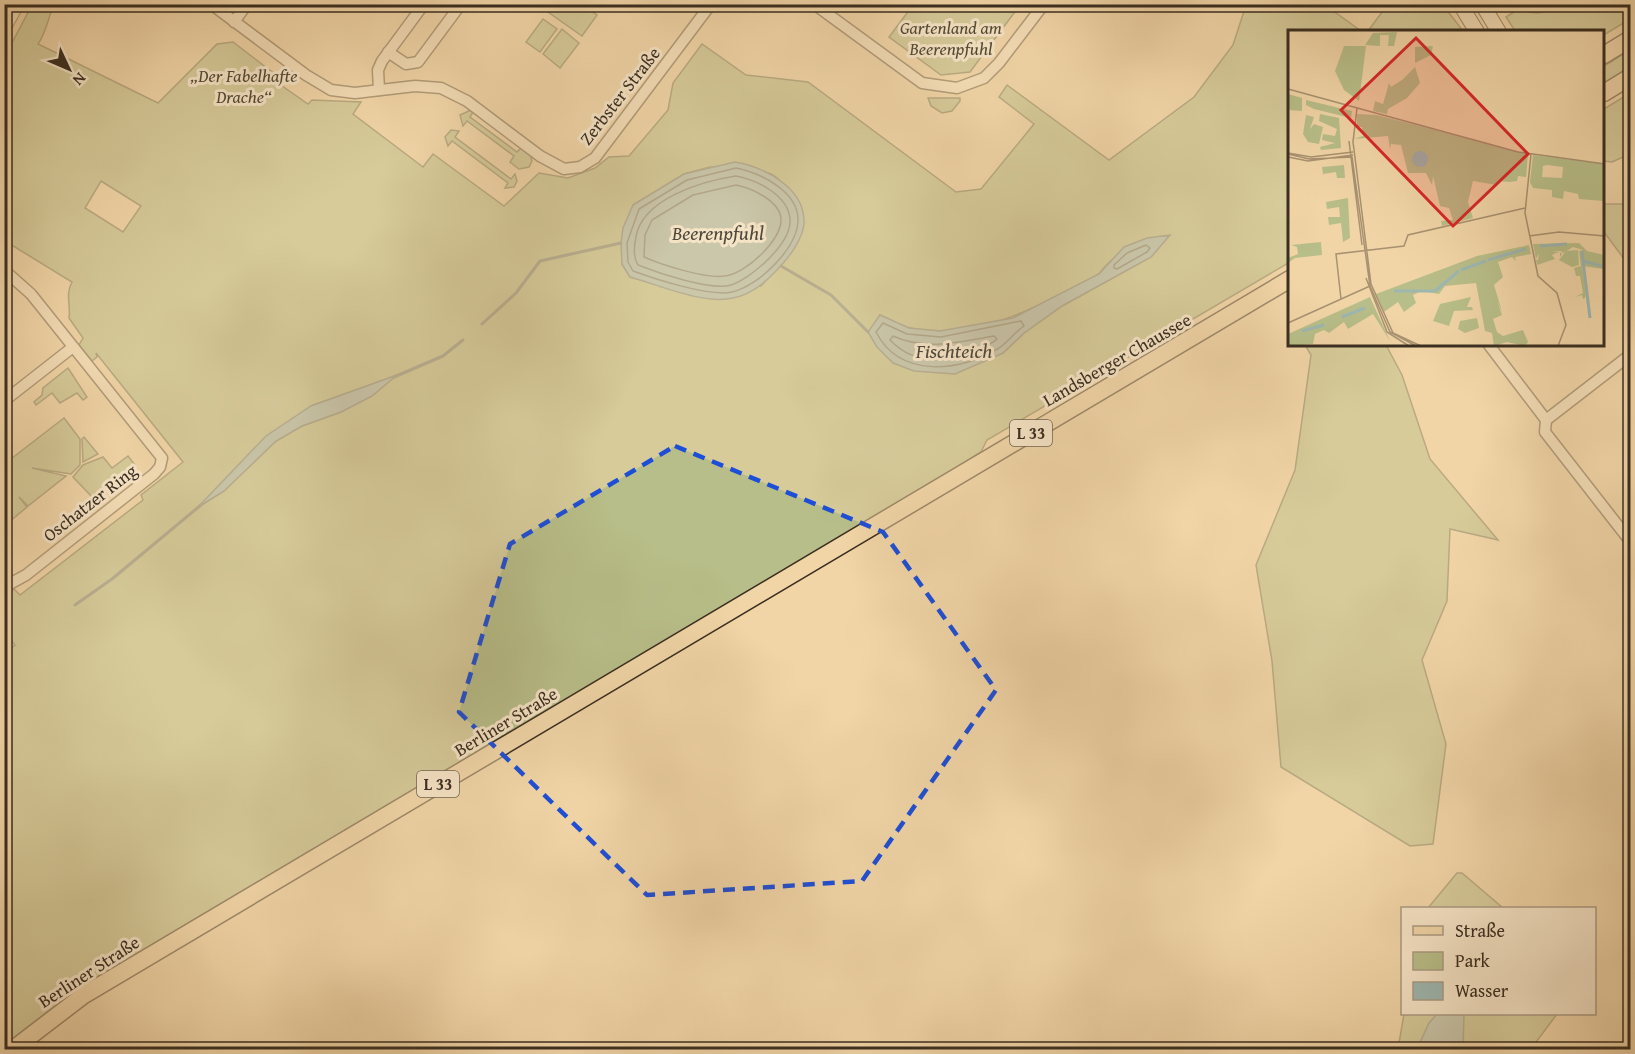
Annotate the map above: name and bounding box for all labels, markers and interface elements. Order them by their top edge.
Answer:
park label: Gartenland am Beerenpfuhl [900,14,1002,62]
inset map [1288,30,1605,346]
north arrow [39,39,99,99]
street label: Zerbster Straße [573,41,667,150]
park label: „Der Fabelhafte Drache“ [191,62,297,110]
text: N [67,67,92,92]
water label: Beerenpfuhl [671,218,764,247]
street label: Landsberger Chaussee [1037,306,1196,413]
water label: Fischteich [915,336,992,365]
road number: L 33 [1010,420,1052,446]
street label: Oschatzer Ring [37,457,143,548]
street label: Berliner Straße [449,680,562,763]
road number: L 33 [417,771,459,797]
legend [1401,907,1596,1015]
text: Straße [1455,917,1505,944]
street label: Berliner Straße [33,929,145,1014]
text: Park [1455,947,1491,974]
text: Wasser [1455,977,1509,1004]

